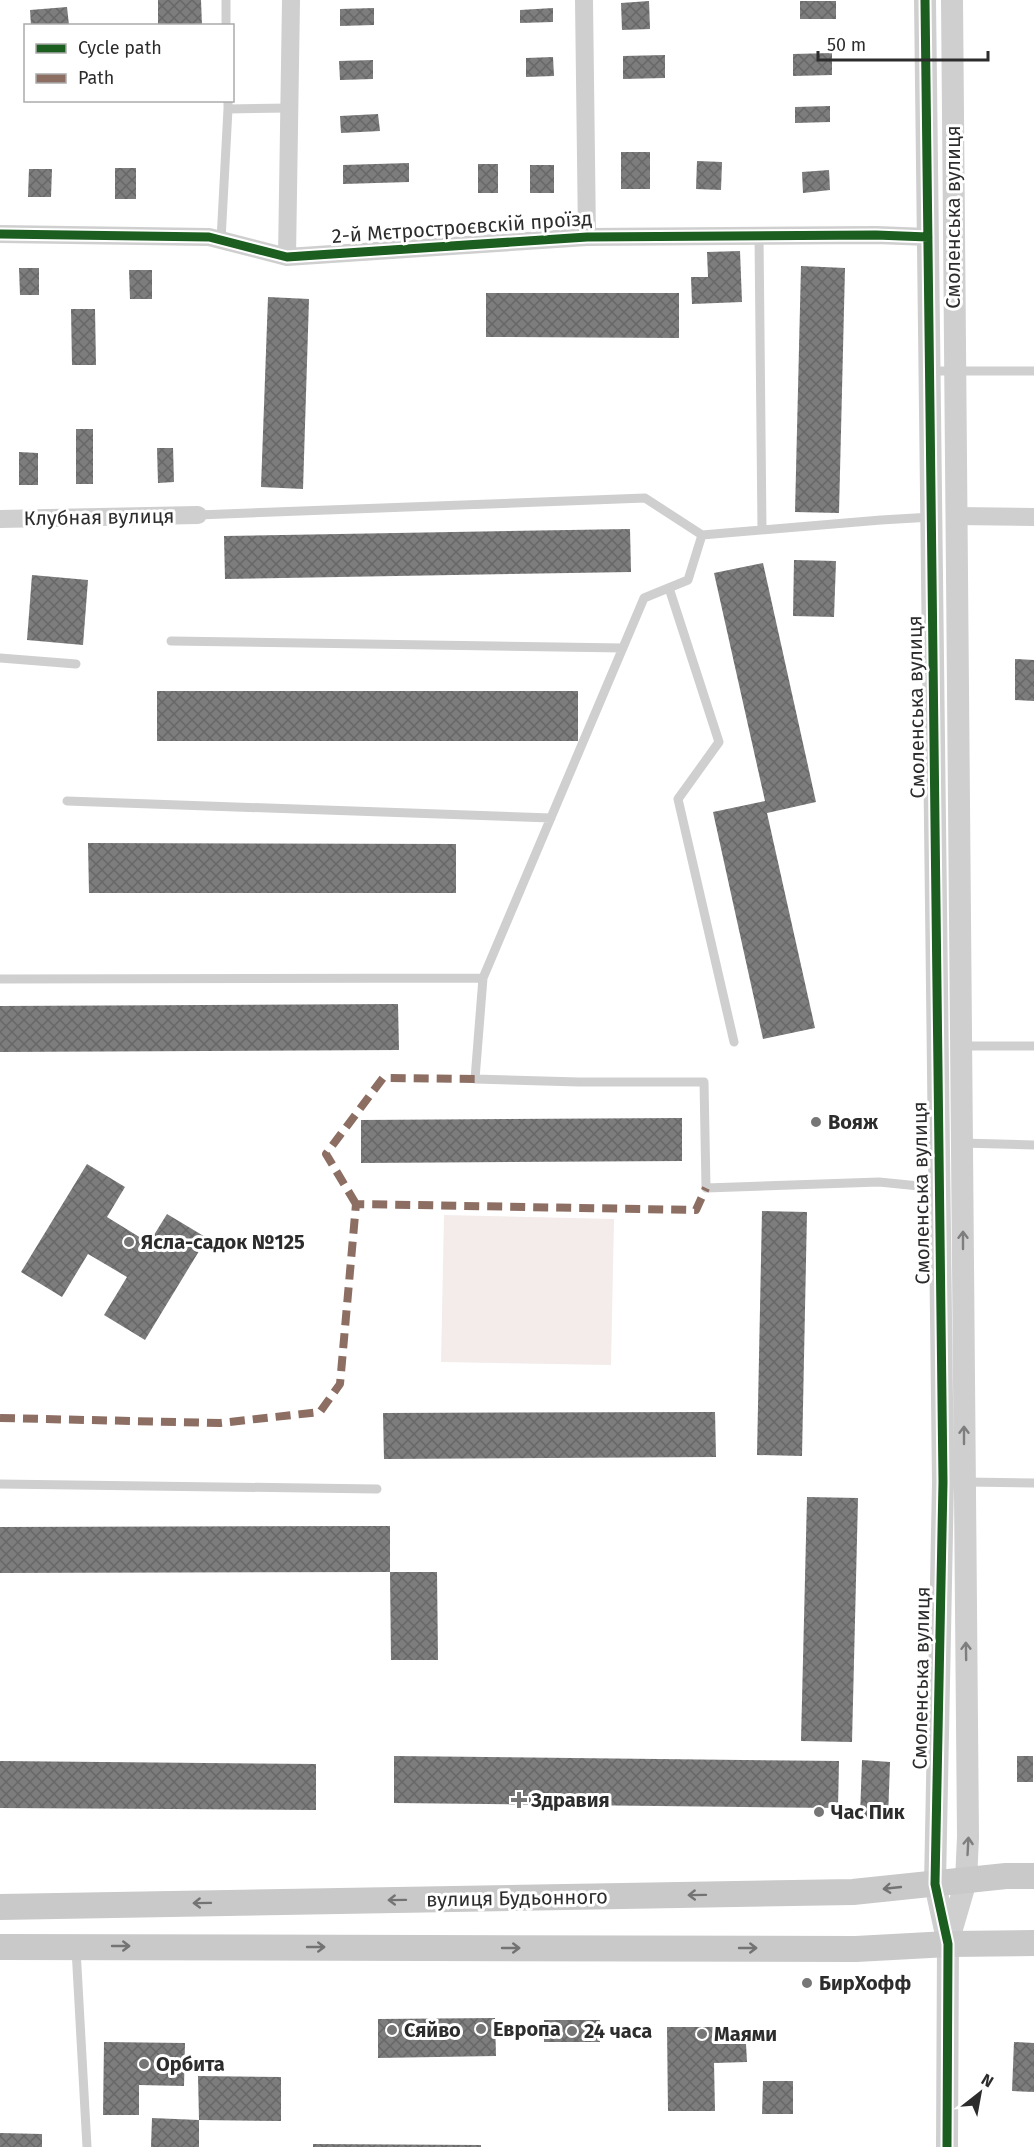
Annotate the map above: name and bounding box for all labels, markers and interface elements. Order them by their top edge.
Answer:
legend [24,24,234,102]
scale bar [818,24,988,62]
text: 50 m [827,34,866,56]
text: Cycle path [78,37,162,59]
text: Path [78,67,114,89]
street label: Смоленська вулиця [941,125,965,309]
street label: 2-й Мєтростроєвскій проїзд [331,206,593,248]
street label: Клубная вулиця [23,504,175,530]
street label: Смоленська вулиця [902,615,930,799]
street label: Смоленська вулиця [907,1101,935,1285]
place label: Вояж [828,1110,879,1134]
marker: Вояж [809,1115,823,1129]
place label: Ясла-садок №125 [141,1230,305,1254]
one-way arrow [957,1230,968,1250]
marker: Ясла-садок №125 [122,1235,136,1249]
one-way arrow [958,1425,970,1445]
street label: Смоленська вулиця [907,1586,935,1770]
one-way arrow [960,1641,972,1661]
place label: Здравия [530,1788,610,1812]
marker: Здравия [512,1793,526,1807]
place label: Час Пик [831,1800,906,1824]
marker: Час Пик [812,1805,826,1819]
one-way arrow [962,1836,973,1856]
one-way arrow [883,1883,903,1894]
street label: вулиця Будьонного [426,1884,608,1912]
one-way arrow [688,1889,708,1901]
one-way arrow [388,1894,408,1906]
one-way arrow [193,1897,213,1909]
one-way arrow [111,1940,131,1952]
one-way arrow [306,1941,326,1953]
one-way arrow [501,1942,521,1954]
one-way arrow [738,1942,758,1954]
place label: БирХофф [819,1971,911,1995]
marker: БирХофф [800,1976,814,1990]
place label: Европа [493,2017,561,2041]
place label: Сяйво [404,2018,461,2042]
place label: 24 часа [584,2019,652,2043]
marker: Европа [474,2022,488,2036]
place label: Маями [714,2022,777,2046]
marker: Сяйво [385,2023,399,2037]
marker: 24 часа [565,2024,579,2038]
marker: Маями [695,2027,709,2041]
place label: Орбита [156,2052,225,2076]
marker: Орбита [137,2057,151,2071]
north arrow [950,2063,1010,2123]
text: N [978,2070,997,2091]

